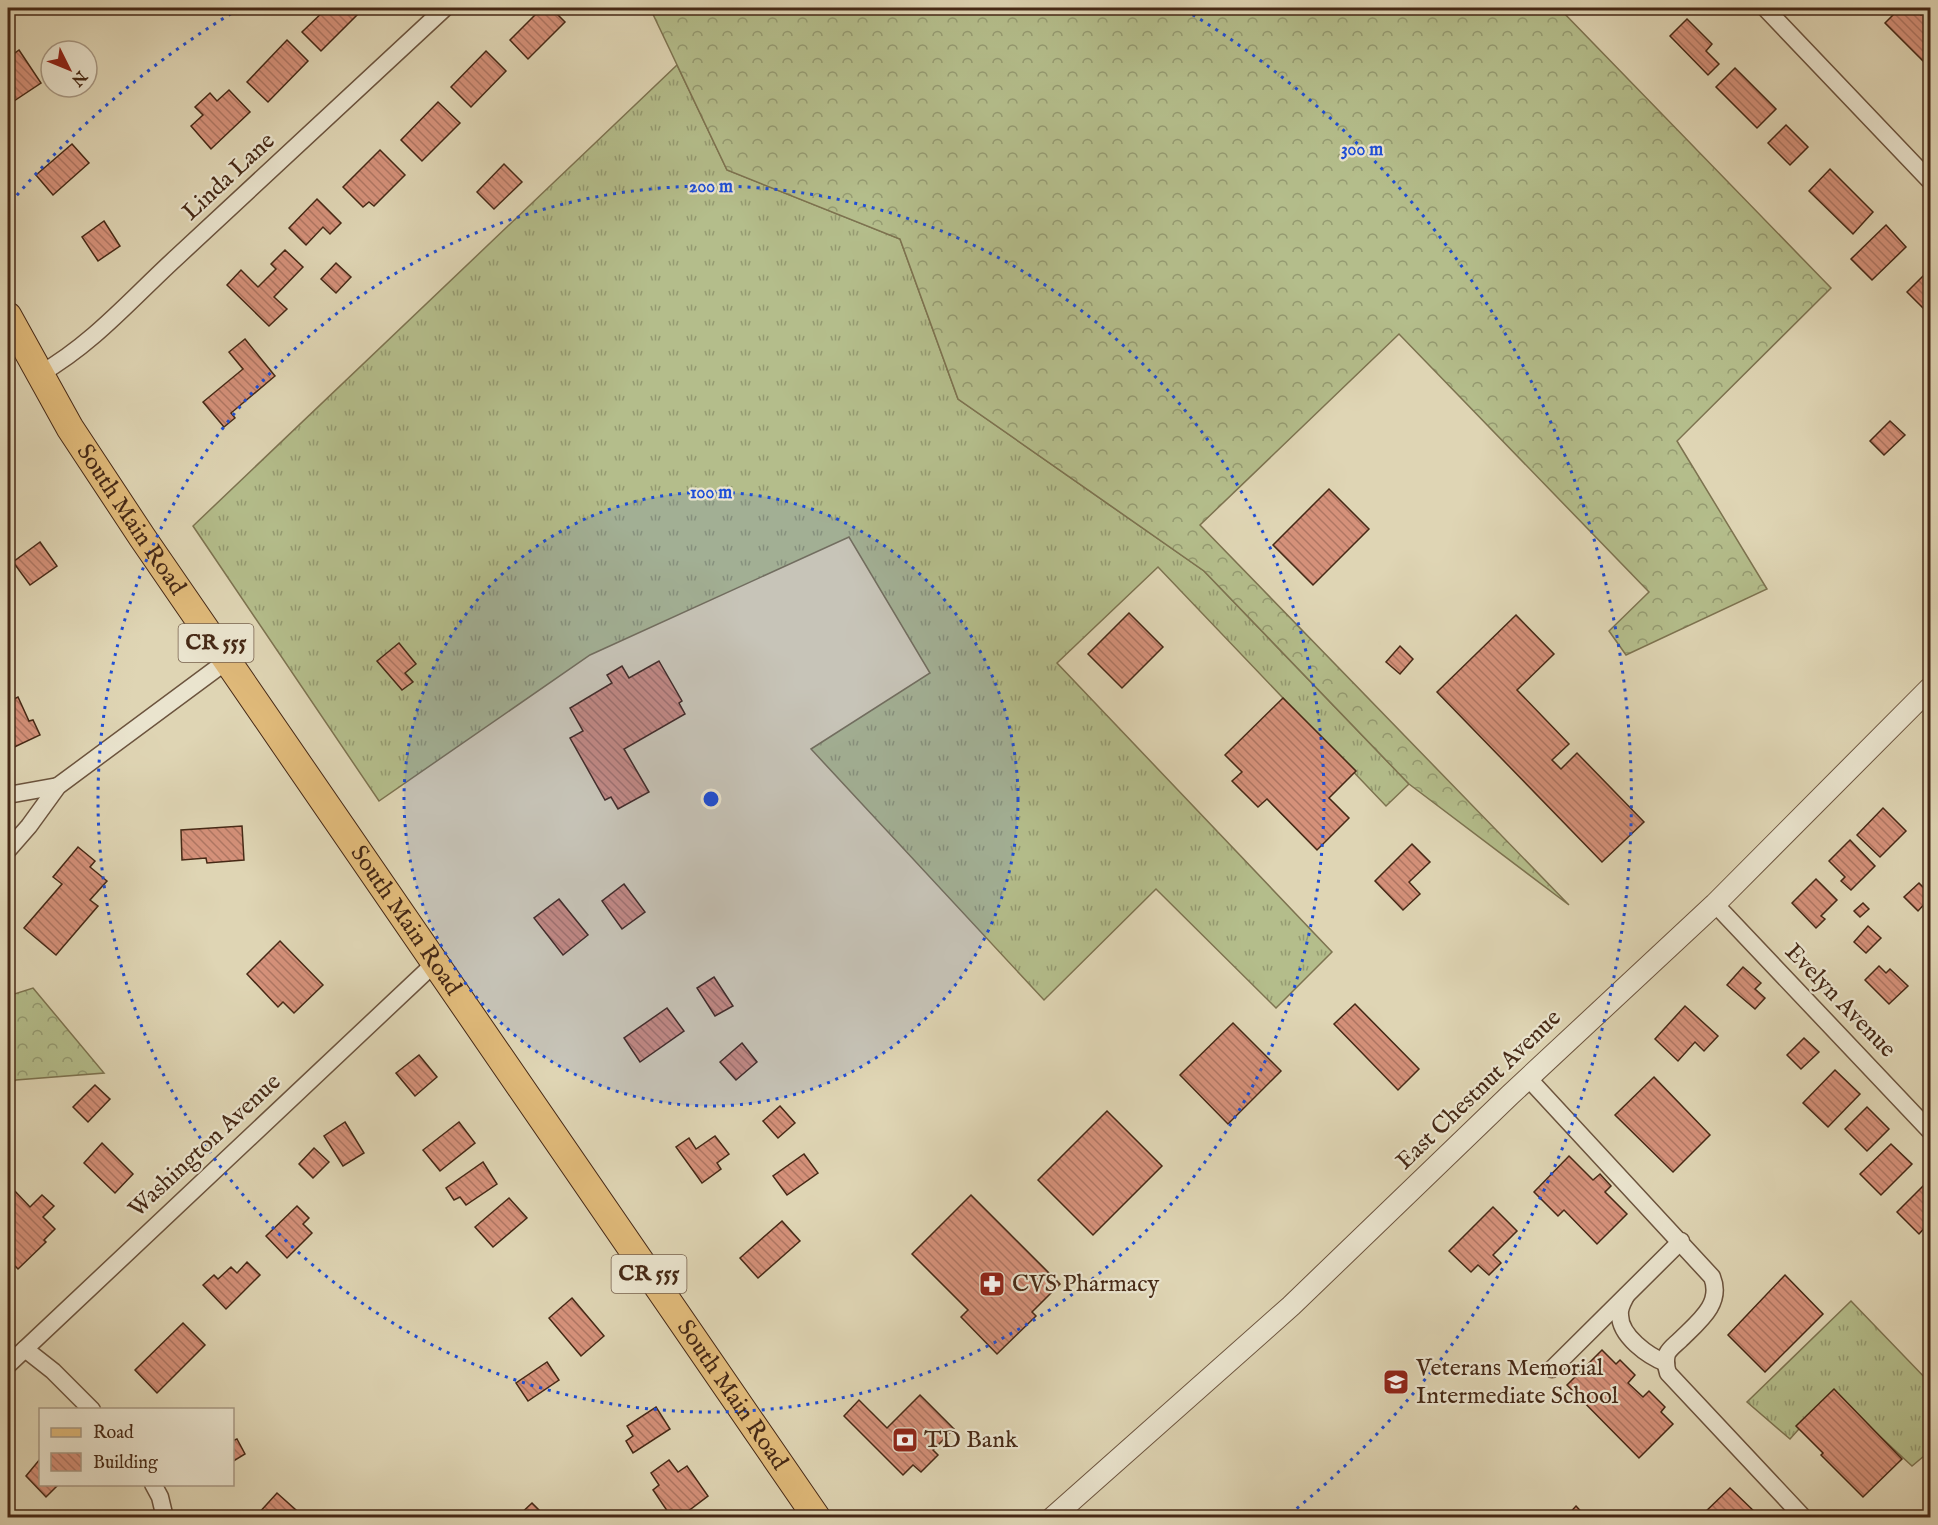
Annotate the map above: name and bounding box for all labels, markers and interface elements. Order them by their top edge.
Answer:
north arrow [39,39,99,99]
text: N [66,65,91,90]
street label: Linda Lane [176,126,282,228]
text: 300 m [1341,139,1383,162]
text: 200 m [689,176,733,199]
street label: South Main Road [69,438,193,601]
text: 100 m [690,482,732,505]
road number: CR 555 [178,624,254,662]
centre of rings [701,789,721,809]
street label: South Main Road [343,839,468,1002]
street label: Evelyn Avenue [1778,937,1902,1065]
street label: East Chestnut Avenue [1390,1003,1568,1177]
street label: Washington Avenue [122,1067,288,1225]
road number: CR 555 [612,1255,686,1293]
pharmacy icon: CVS Pharmacy [977,1269,1007,1299]
place label: CVS Pharmacy [1012,1269,1159,1300]
street label: South Main Road [670,1314,795,1476]
place label: Veterans Memorial Intermediate School [1415,1353,1619,1412]
school or university icon: Veterans Memorial Intermediate School [1381,1367,1411,1397]
legend [39,1408,234,1486]
text: Road [93,1422,134,1445]
bank icon: TD Bank [890,1425,920,1455]
place label: TD Bank [924,1425,1018,1456]
text: Building [93,1452,158,1475]

